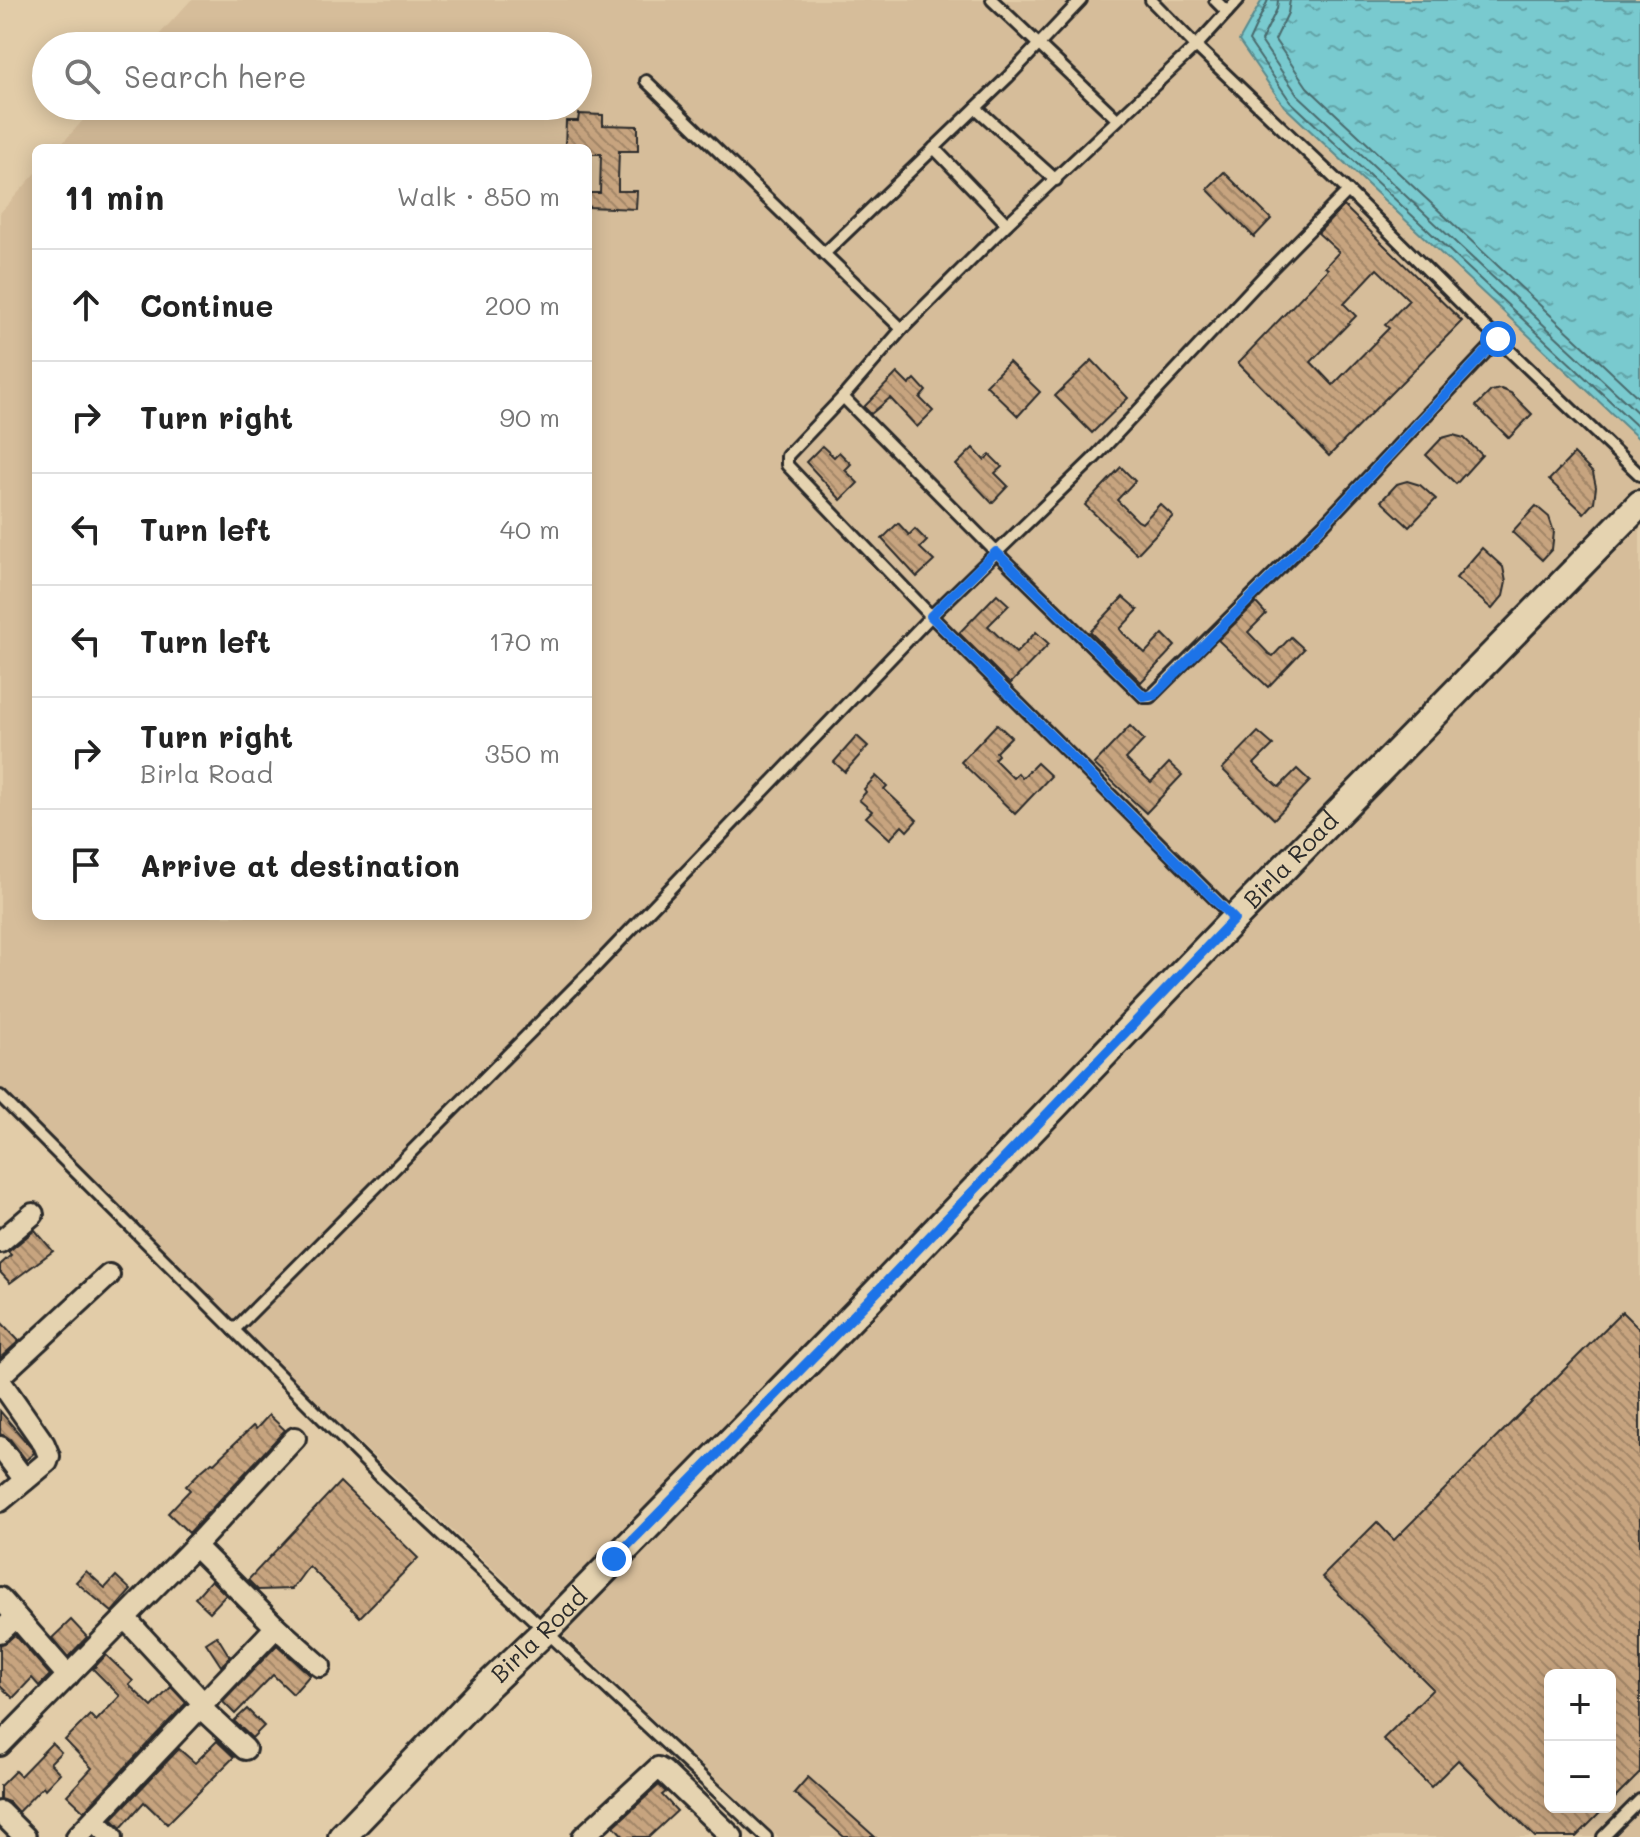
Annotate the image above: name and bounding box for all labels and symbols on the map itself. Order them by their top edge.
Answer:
route start [1480,321,1516,357]
street label: Birla Road [1236,805,1344,914]
route end [596,1541,632,1577]
street label: Birla Road [484,1580,593,1689]

